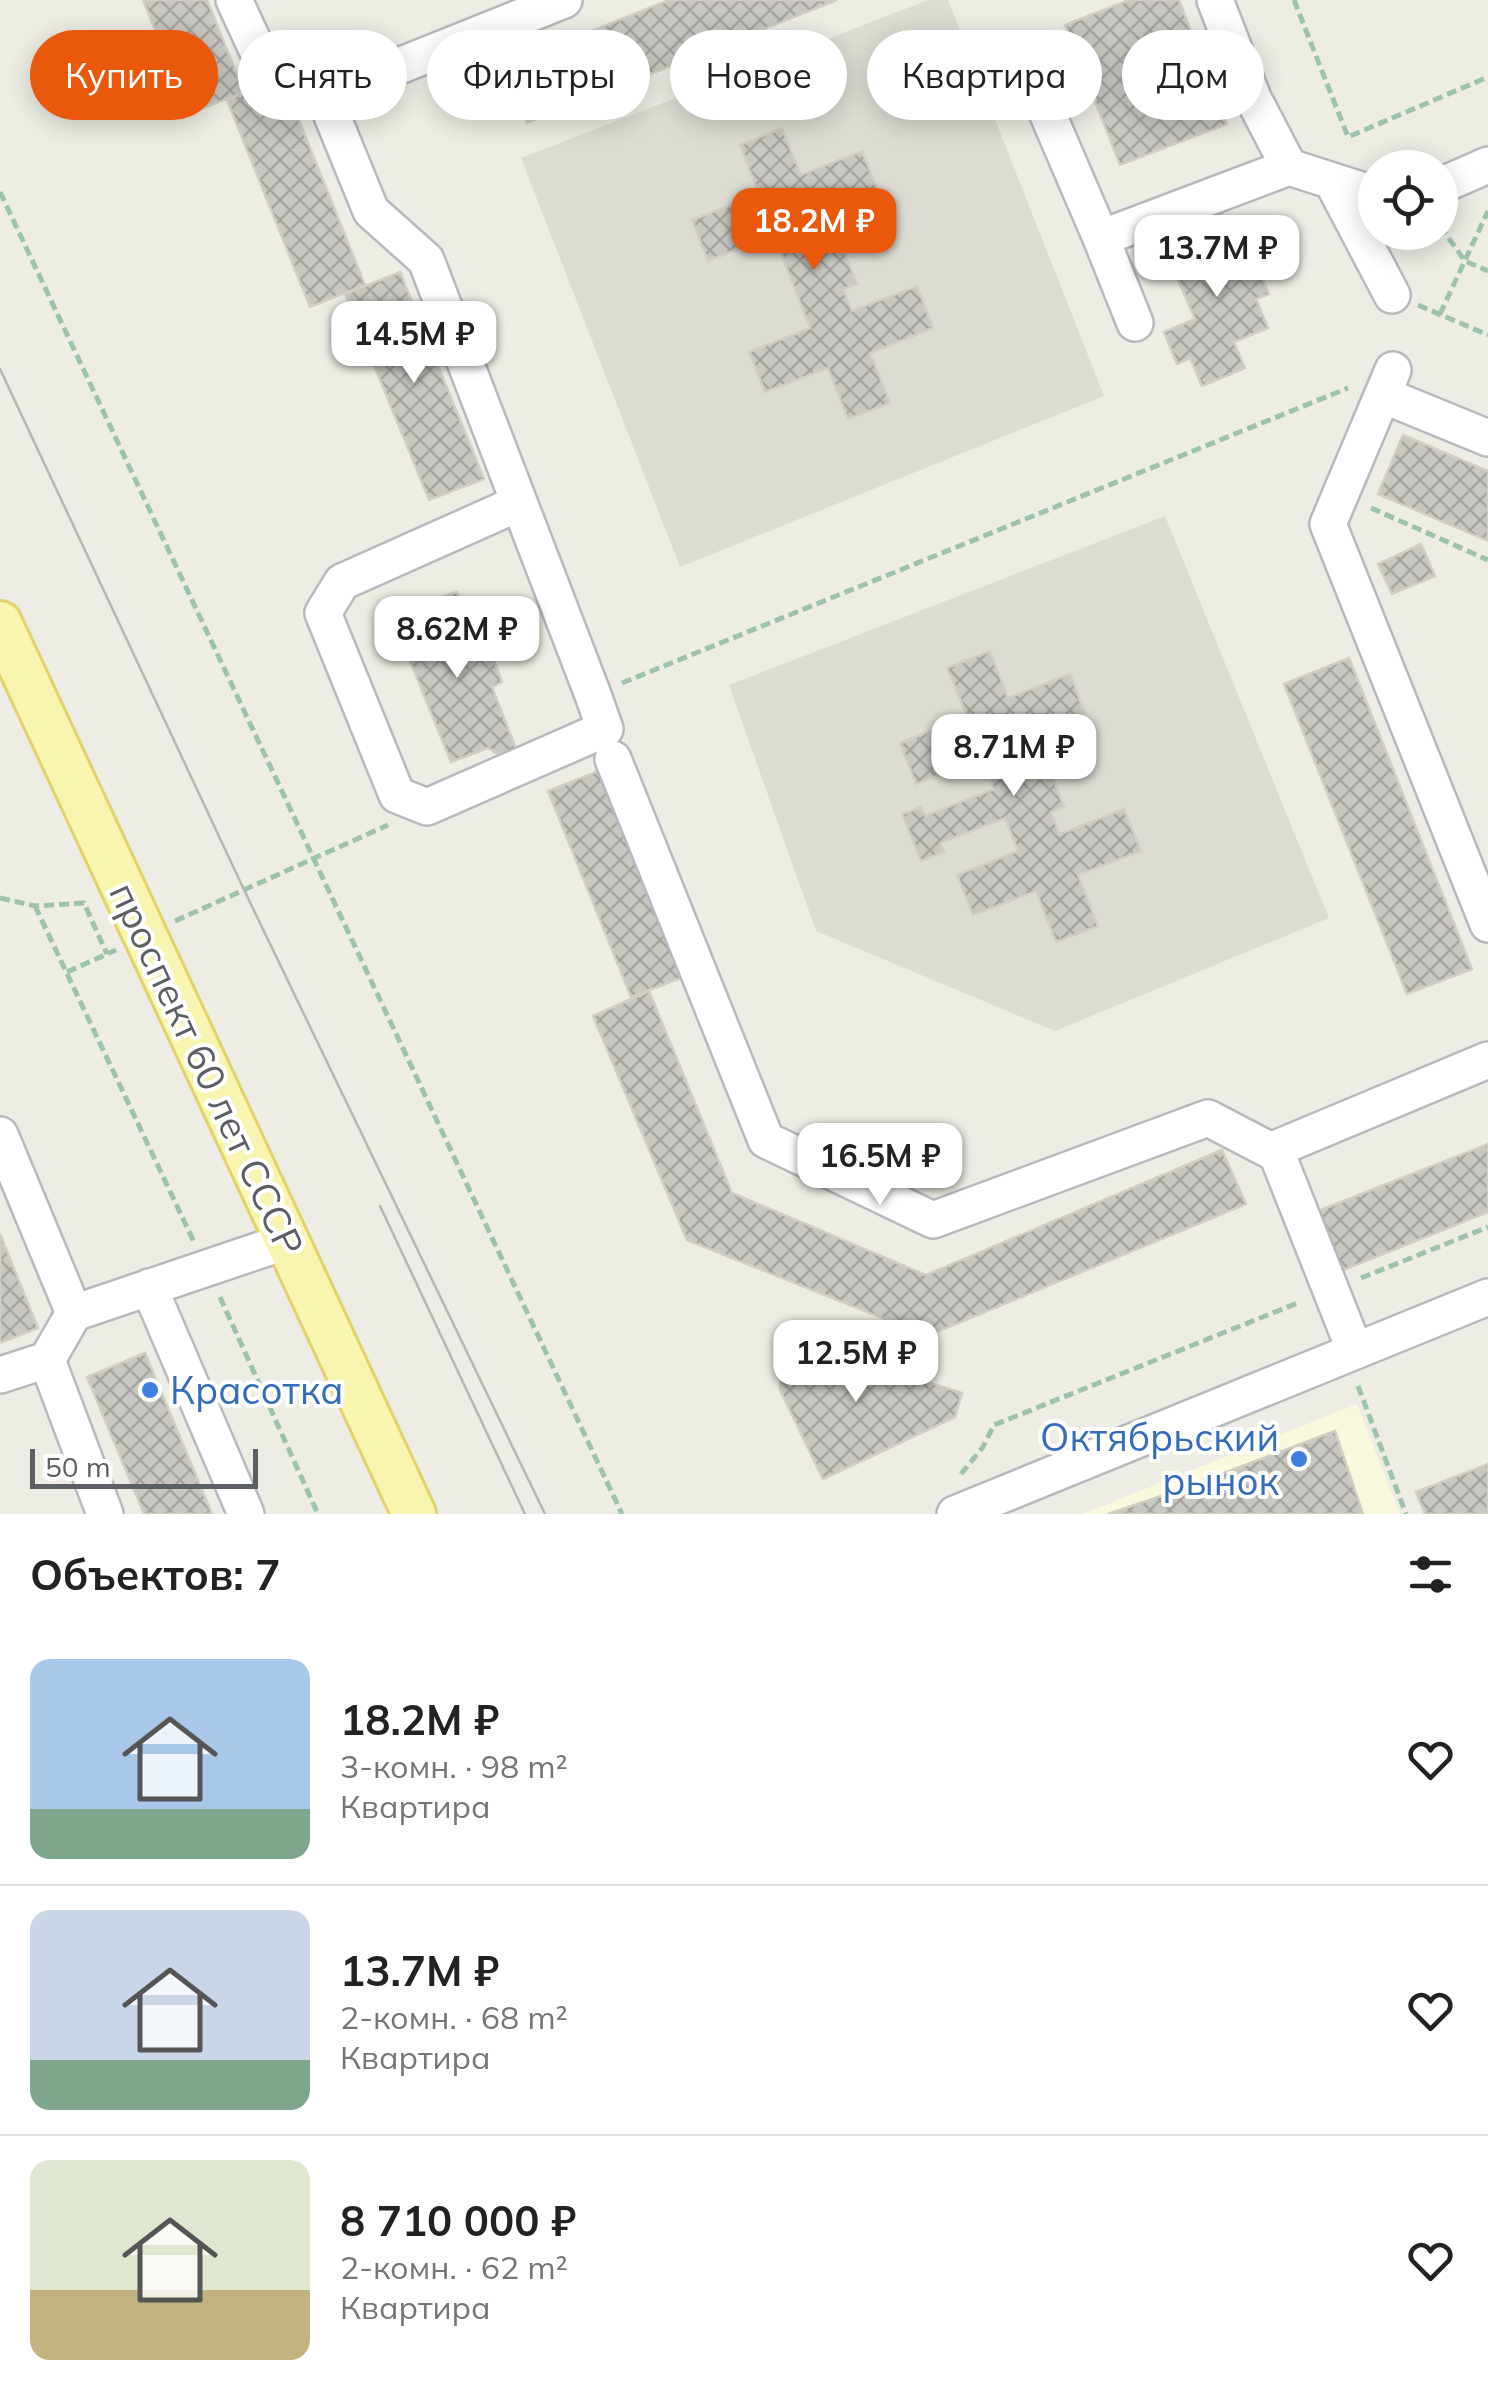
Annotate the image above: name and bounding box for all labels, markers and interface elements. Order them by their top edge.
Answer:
chip: Купить [30,30,218,120]
chip: Снять [238,30,407,120]
chip: Фильтры [427,30,650,120]
chip: Новое [670,30,847,120]
chip: Квартира [867,30,1102,120]
chip: Дом [1122,30,1264,120]
map controls [1358,150,1458,250]
button: locate [1358,150,1458,250]
pin: 18.2M ₽ [722,188,906,273]
text: 18.2M ₽ [753,200,875,240]
pin: 13.7M ₽ [1125,215,1309,300]
text: 13.7M ₽ [1156,227,1278,267]
pin: 14.5M ₽ [322,301,506,386]
text: 14.5M ₽ [353,313,475,353]
pin: 8.62M ₽ [365,596,549,681]
text: 8.62M ₽ [396,608,518,648]
pin: 8.71M ₽ [922,714,1106,799]
text: 8.71M ₽ [953,726,1075,766]
street label: проспект 60 лет СССР [99,875,315,1263]
pin: 16.5M ₽ [788,1123,972,1208]
text: 16.5M ₽ [819,1135,941,1175]
pin: 12.5M ₽ [764,1320,948,1405]
text: 12.5M ₽ [795,1332,917,1372]
place label: Красотка [170,1366,344,1414]
marker: Красотка [139,1379,161,1401]
place label: Октябрьский рынок [1040,1413,1280,1505]
scale bar [30,1444,258,1488]
marker: Октябрьский рынок [1288,1448,1310,1470]
text: 50 m [45,1449,111,1484]
icon: filters [1403,1547,1458,1602]
text: Объектов: 7 [30,1548,280,1601]
text: 18.2M ₽ [340,1693,499,1746]
icon: home [110,1699,230,1819]
icon: heart [1403,1732,1458,1787]
text: 3-комн. · 98 m² [340,1746,568,1786]
text: Квартира [340,1786,491,1826]
text: 13.7M ₽ [340,1944,499,1997]
icon: home [110,1950,230,2070]
icon: heart [1403,1983,1458,2038]
text: 2-комн. · 68 m² [340,1997,568,2037]
text: Квартира [340,2037,491,2077]
text: 8 710 000 ₽ [340,2194,576,2247]
icon: home [110,2200,230,2320]
icon: heart [1403,2233,1458,2288]
text: 2-комн. · 62 m² [340,2247,568,2287]
text: Квартира [340,2287,491,2327]

